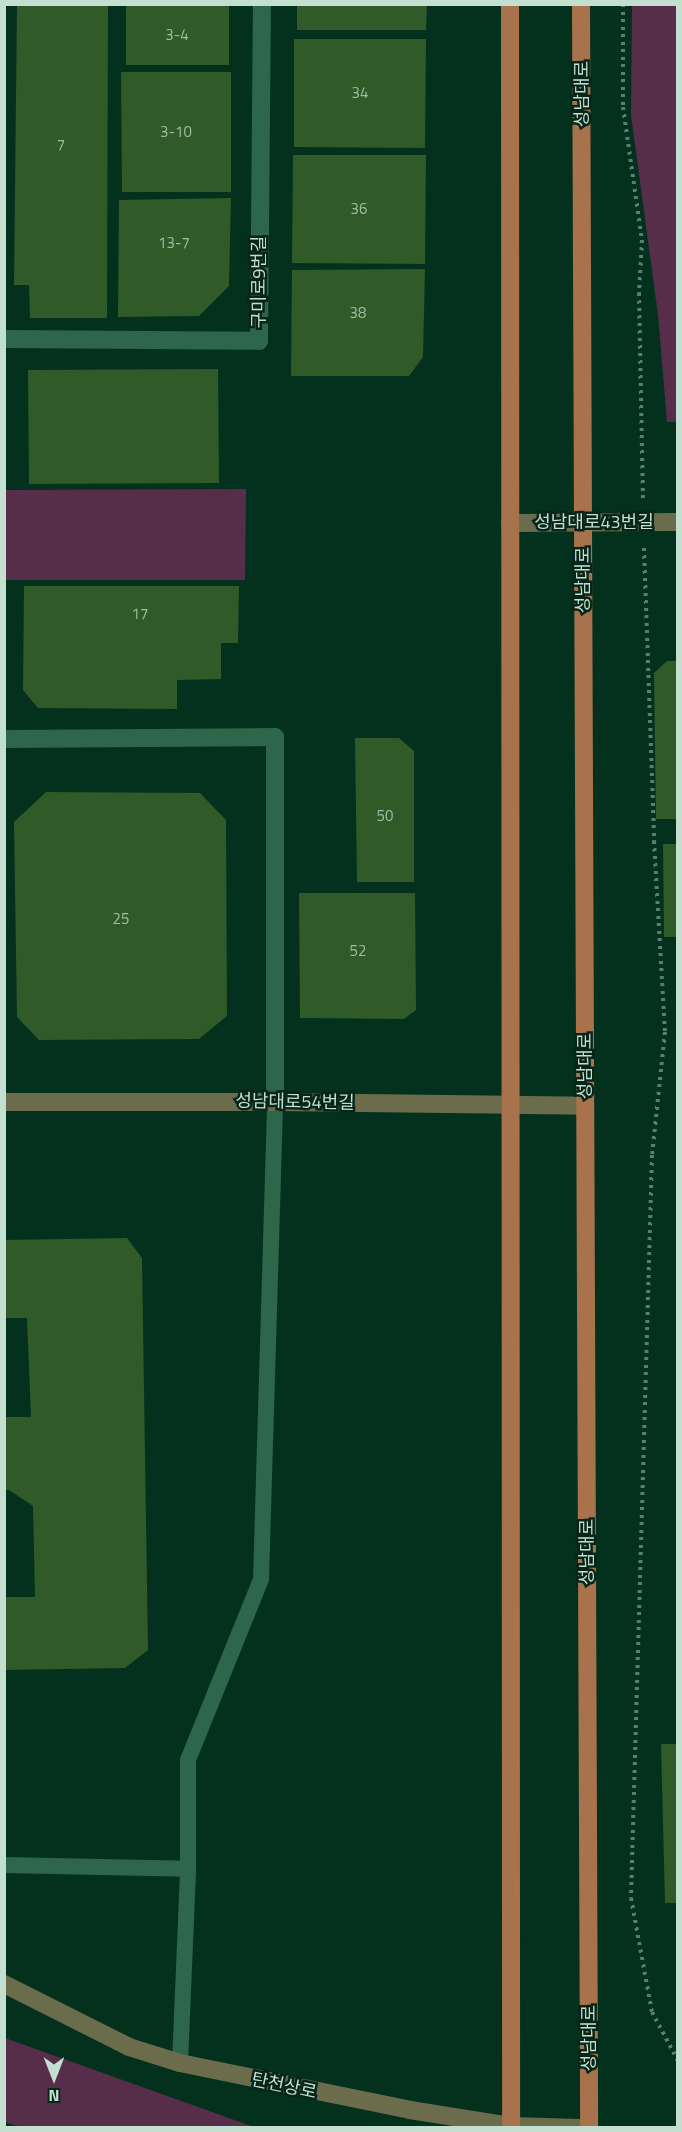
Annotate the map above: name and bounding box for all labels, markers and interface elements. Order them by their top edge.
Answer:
house number: 3-4 [165,26,189,44]
street label: 성남대로 [571,61,593,127]
house number: 34 [352,84,368,102]
house number: 3-10 [160,123,192,141]
house number: 7 [57,136,65,154]
house number: 36 [351,200,367,218]
house number: 13-7 [158,234,190,252]
street label: 구미로9번길 [248,236,270,328]
house number: 38 [350,304,366,322]
street label: 성남대로43번길 [534,511,654,533]
street label: 성남대로 [572,547,594,613]
house number: 17 [132,605,148,623]
house number: 50 [377,807,393,825]
house number: 25 [113,910,129,928]
house number: 52 [350,942,366,960]
street label: 성남대로 [574,1033,596,1099]
street label: 성남대로54번길 [235,1090,355,1114]
street label: 성남대로 [576,1519,598,1585]
street label: 성남대로 [578,2005,600,2071]
north arrow [24,2048,84,2108]
street label: 탄천상로 [249,2069,319,2103]
text: N [48,2084,60,2108]

